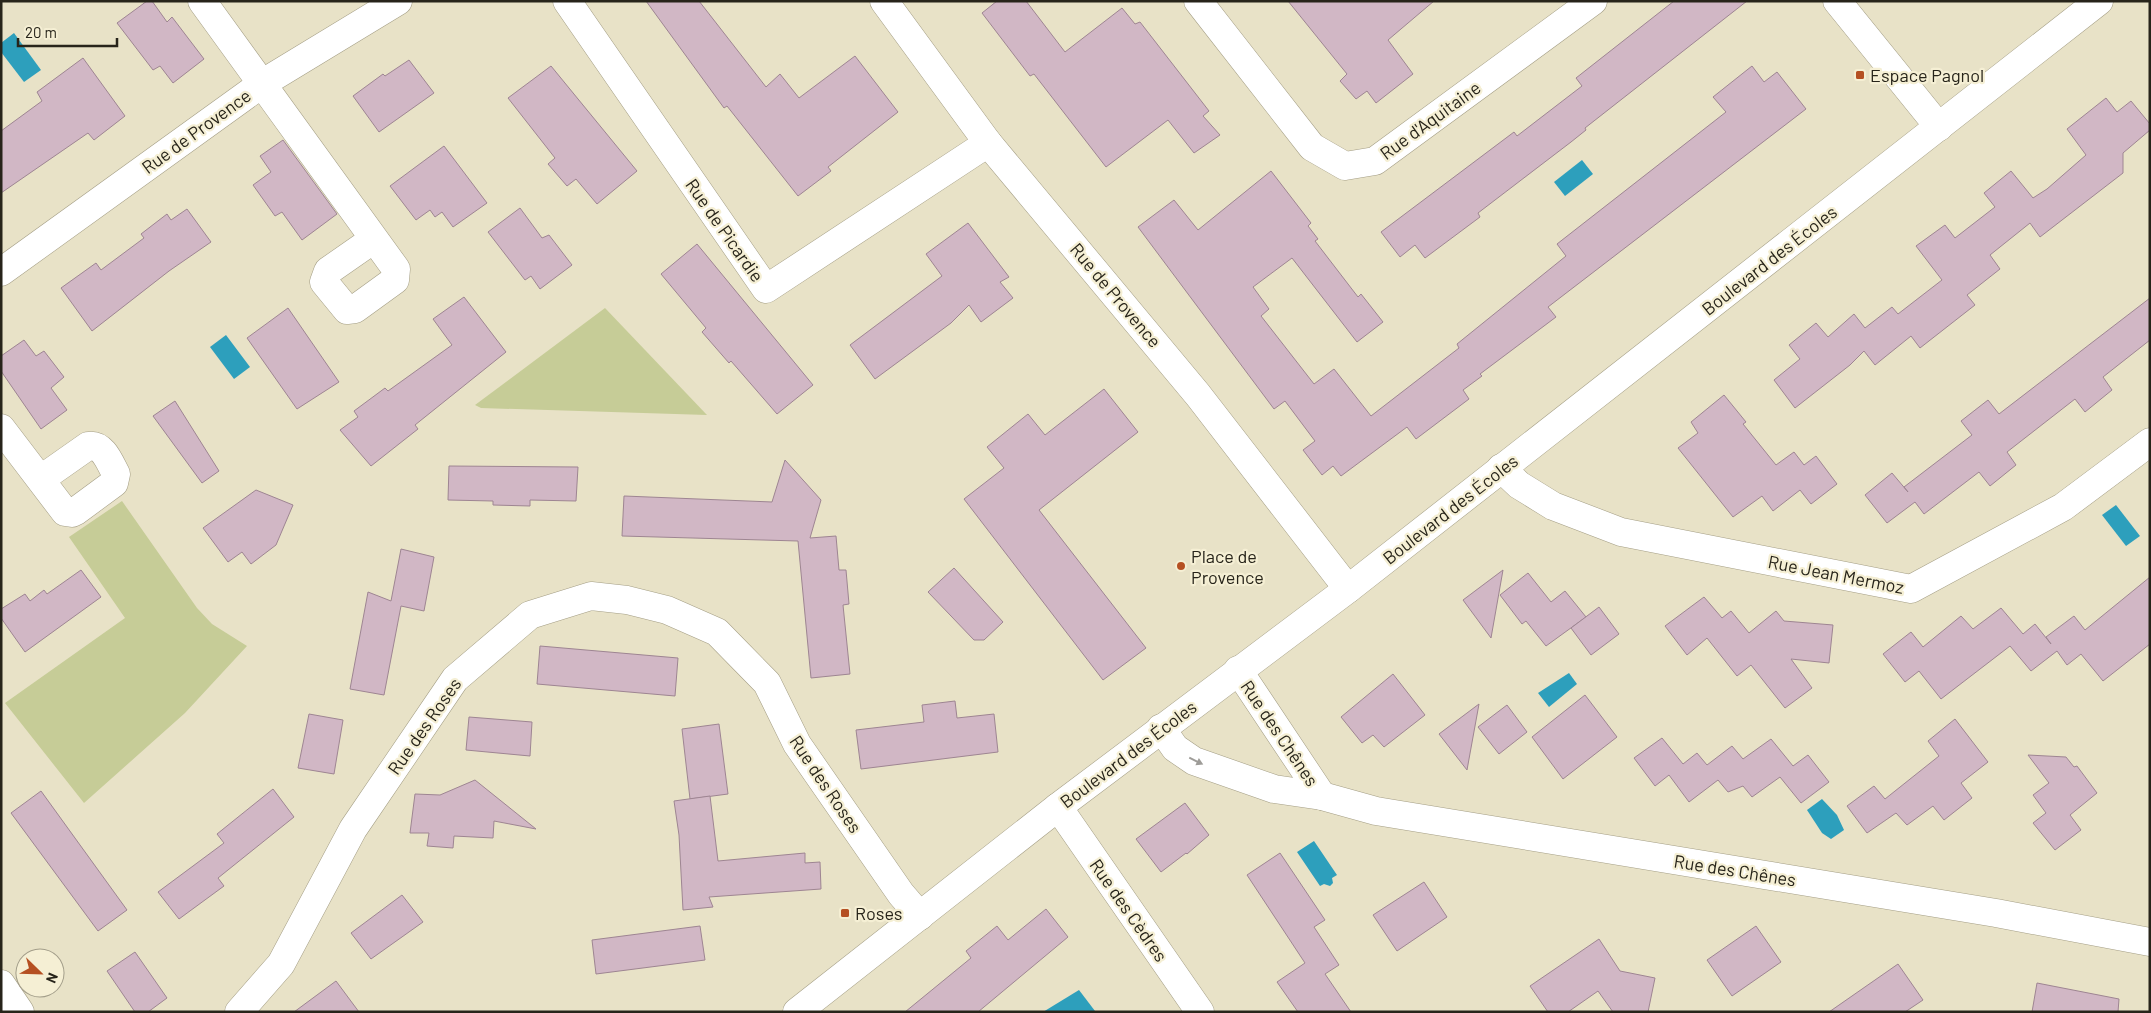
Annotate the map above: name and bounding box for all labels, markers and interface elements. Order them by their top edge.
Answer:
scale bar [18,15,116,47]
text: 20 m [25,23,57,41]
place label: Espace Pagnol [1870,64,1984,86]
marker: Espace Pagnol [1854,69,1866,81]
street label: Rue d'Aquitaine [1375,76,1485,164]
street label: Rue de Provence [137,84,255,178]
street label: Rue de Picardie [681,174,769,286]
street label: Boulevard des Écoles [1697,200,1841,320]
street label: Rue de Provence [1066,238,1166,352]
street label: Boulevard des Écoles [1378,449,1522,569]
place label: Place de Provence [1191,545,1264,588]
street label: Rue Jean Mermoz [1766,550,1906,598]
marker: Place de Provence [1175,560,1187,572]
street label: Rue des Roses [383,673,465,779]
street label: Rue des Chênes [1236,676,1324,790]
street label: Boulevard des Écoles [1055,695,1201,813]
street label: Rue des Roses [785,731,867,837]
one-way arrow [1189,757,1203,765]
street label: Rue des Chênes [1672,850,1798,890]
street label: Rue des Cèdres [1085,854,1173,966]
place label: Roses [855,902,903,924]
marker: Roses [839,907,851,919]
north arrow [15,948,65,998]
text: N [43,971,62,986]

